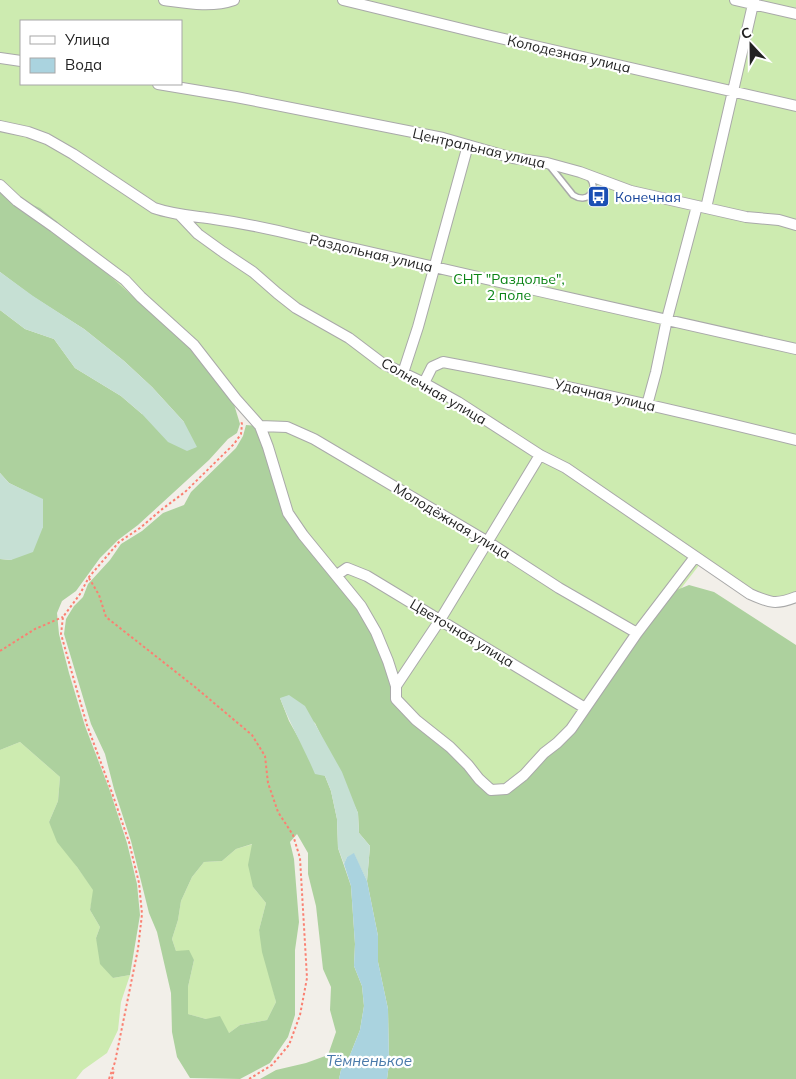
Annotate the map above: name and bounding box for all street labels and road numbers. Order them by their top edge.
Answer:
street label: Колодезная улица [506,31,632,77]
street label: Центральная улица [411,124,547,172]
street label: Раздольная улица [307,230,435,276]
street label: Солнечная улица [378,354,490,428]
street label: Удачная улица [552,374,657,415]
street label: Молодёжная улица [390,479,514,563]
street label: Цветочная улица [407,595,517,671]

